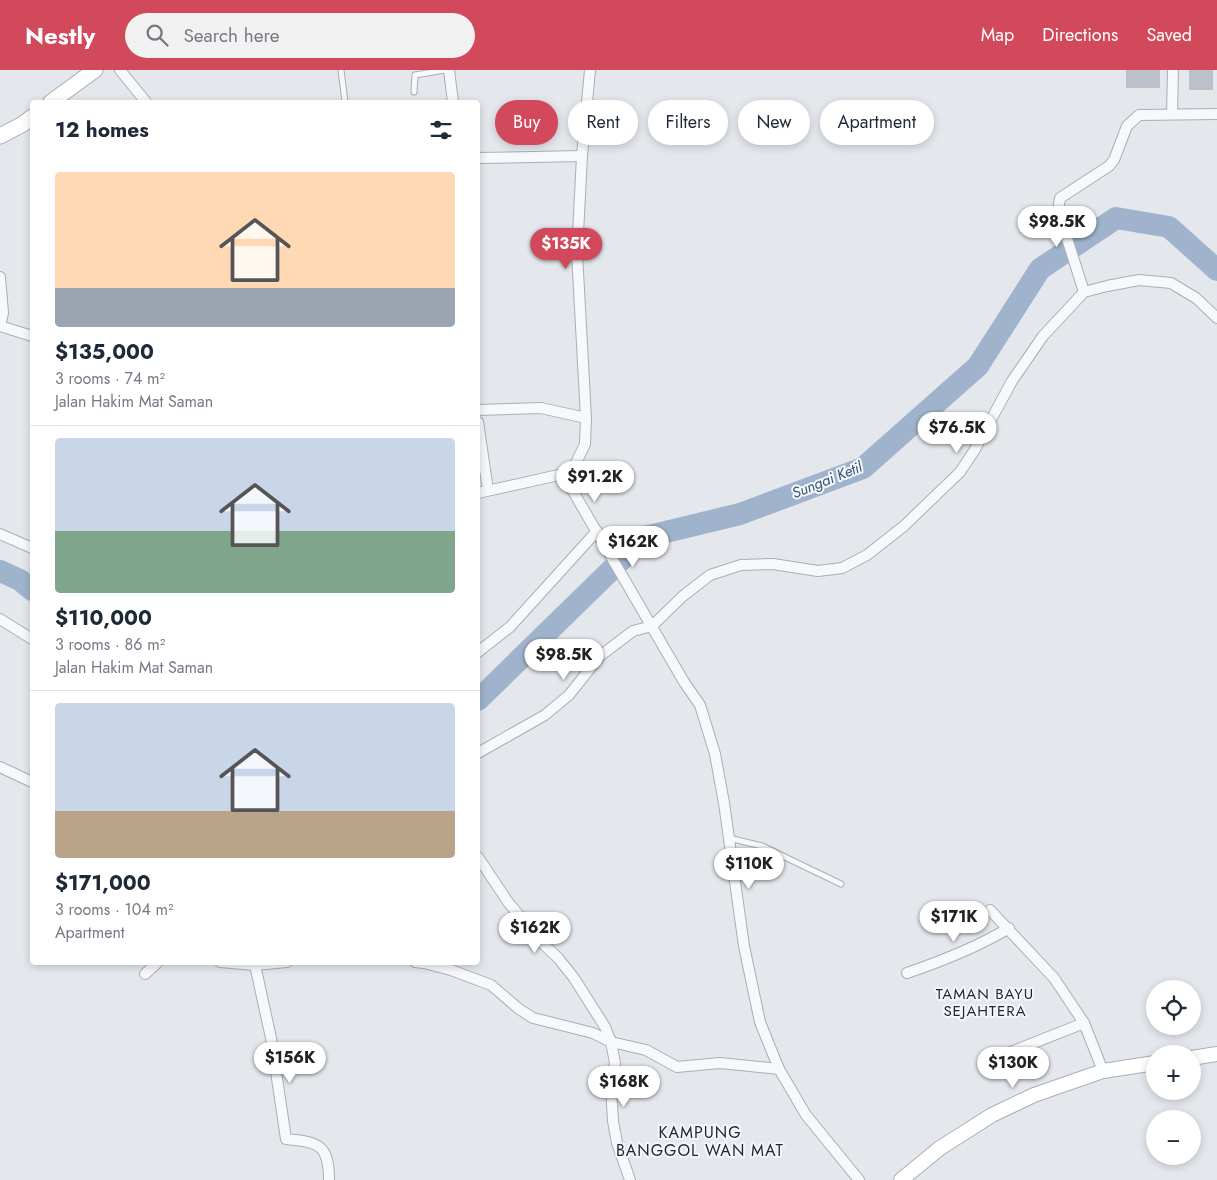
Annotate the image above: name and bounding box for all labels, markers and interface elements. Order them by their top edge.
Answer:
search box [125,13,475,58]
text: Nestly [25,18,95,53]
icon: search [143,21,171,49]
text: Search here [183,22,279,49]
text: Map [981,22,1014,48]
text: Directions [1042,22,1118,48]
text: Saved [1146,22,1192,48]
chip: Buy [495,100,558,145]
chip: Rent [568,100,638,145]
chip: Filters [648,100,728,145]
chip: New [738,100,810,145]
chip: Apartment [820,100,934,145]
text: 12 homes [55,115,149,145]
icon: filters [427,116,455,144]
icon: home [210,205,300,295]
pin: $98.5K [1016,206,1098,248]
text: $98.5K [1028,210,1086,233]
pin: $135K [531,228,601,270]
text: $135K [541,232,591,255]
text: $135,000 [55,337,154,367]
text: 3 rooms · 74 m² [55,367,165,390]
text: Jalan Hakim Mat Saman [55,390,213,413]
pin: $76.5K [916,412,998,454]
text: $76.5K [929,416,985,439]
water label: Sungai Ketil [789,456,866,504]
pin: $91.2K [554,460,636,503]
text: $91.2K [567,465,623,488]
icon: home [210,470,300,560]
pin: $162K [598,526,668,568]
text: $162K [608,530,658,553]
text: $110,000 [55,603,152,633]
text: 3 rooms · 86 m² [55,633,165,656]
pin: $98.5K [523,638,605,681]
text: $98.5K [535,643,593,666]
text: Jalan Hakim Mat Saman [55,656,213,679]
icon: home [210,735,300,825]
pin: $110K [714,848,784,890]
text: $110K [725,852,773,875]
text: $171,000 [55,868,151,898]
text: 3 rooms · 104 m² [55,898,174,921]
pin: $171K [919,900,989,943]
text: $171K [930,905,978,928]
pin: $162K [500,912,570,954]
text: $162K [510,916,560,939]
text: Apartment [55,921,125,944]
map controls [1146,980,1201,1165]
button: locate [1146,980,1201,1035]
district label: TAMAN BAYU SEJAHTERA [936,983,1034,1022]
pin: $156K [255,1042,325,1084]
button: + [1146,1045,1201,1100]
text: $156K [265,1046,315,1069]
pin: $130K [978,1046,1048,1089]
text: $130K [988,1051,1038,1074]
pin: $168K [589,1066,659,1108]
text: $168K [599,1070,649,1093]
button: − [1146,1110,1201,1165]
district label: KAMPUNG BANGGOL WAN MAT [616,1121,784,1162]

